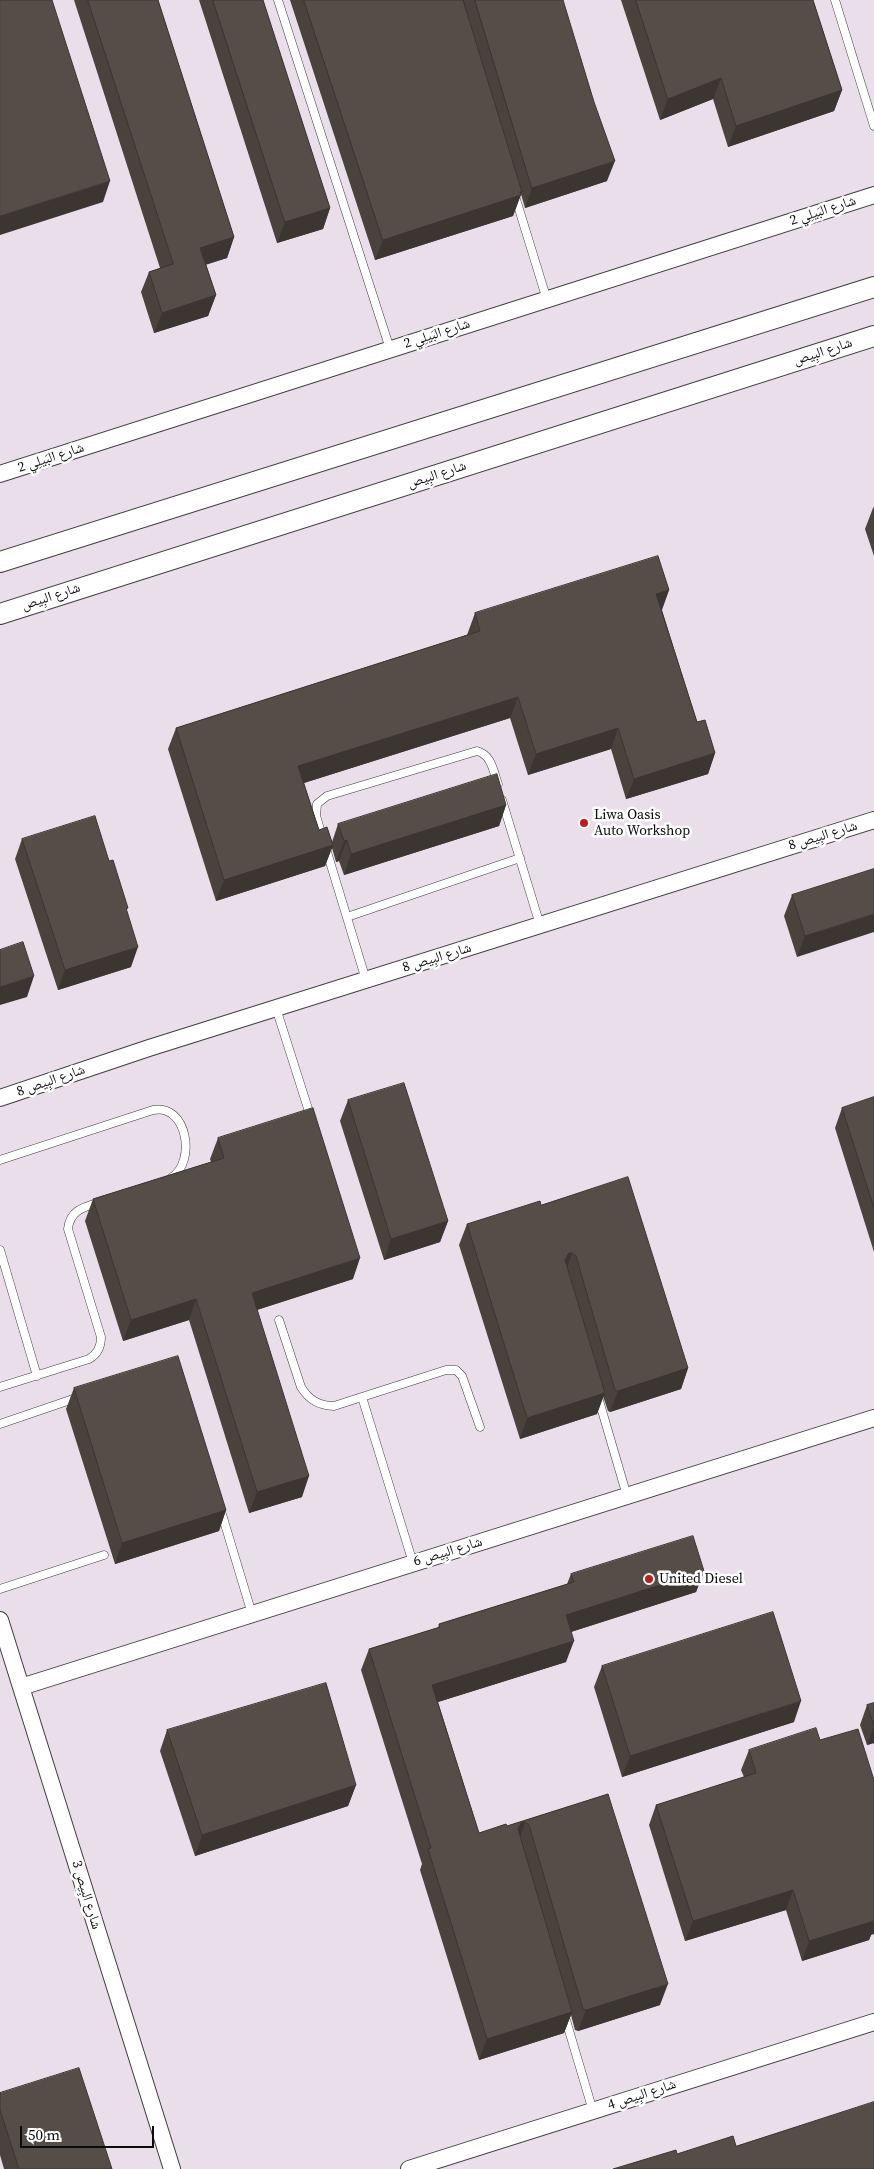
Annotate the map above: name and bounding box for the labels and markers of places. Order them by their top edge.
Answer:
place label: Liwa Oasis Auto Workshop [594,807,690,840]
marker: Liwa Oasis Auto Workshop [578,817,590,829]
place label: United Diesel [659,1571,743,1587]
marker: United Diesel [643,1573,655,1585]

